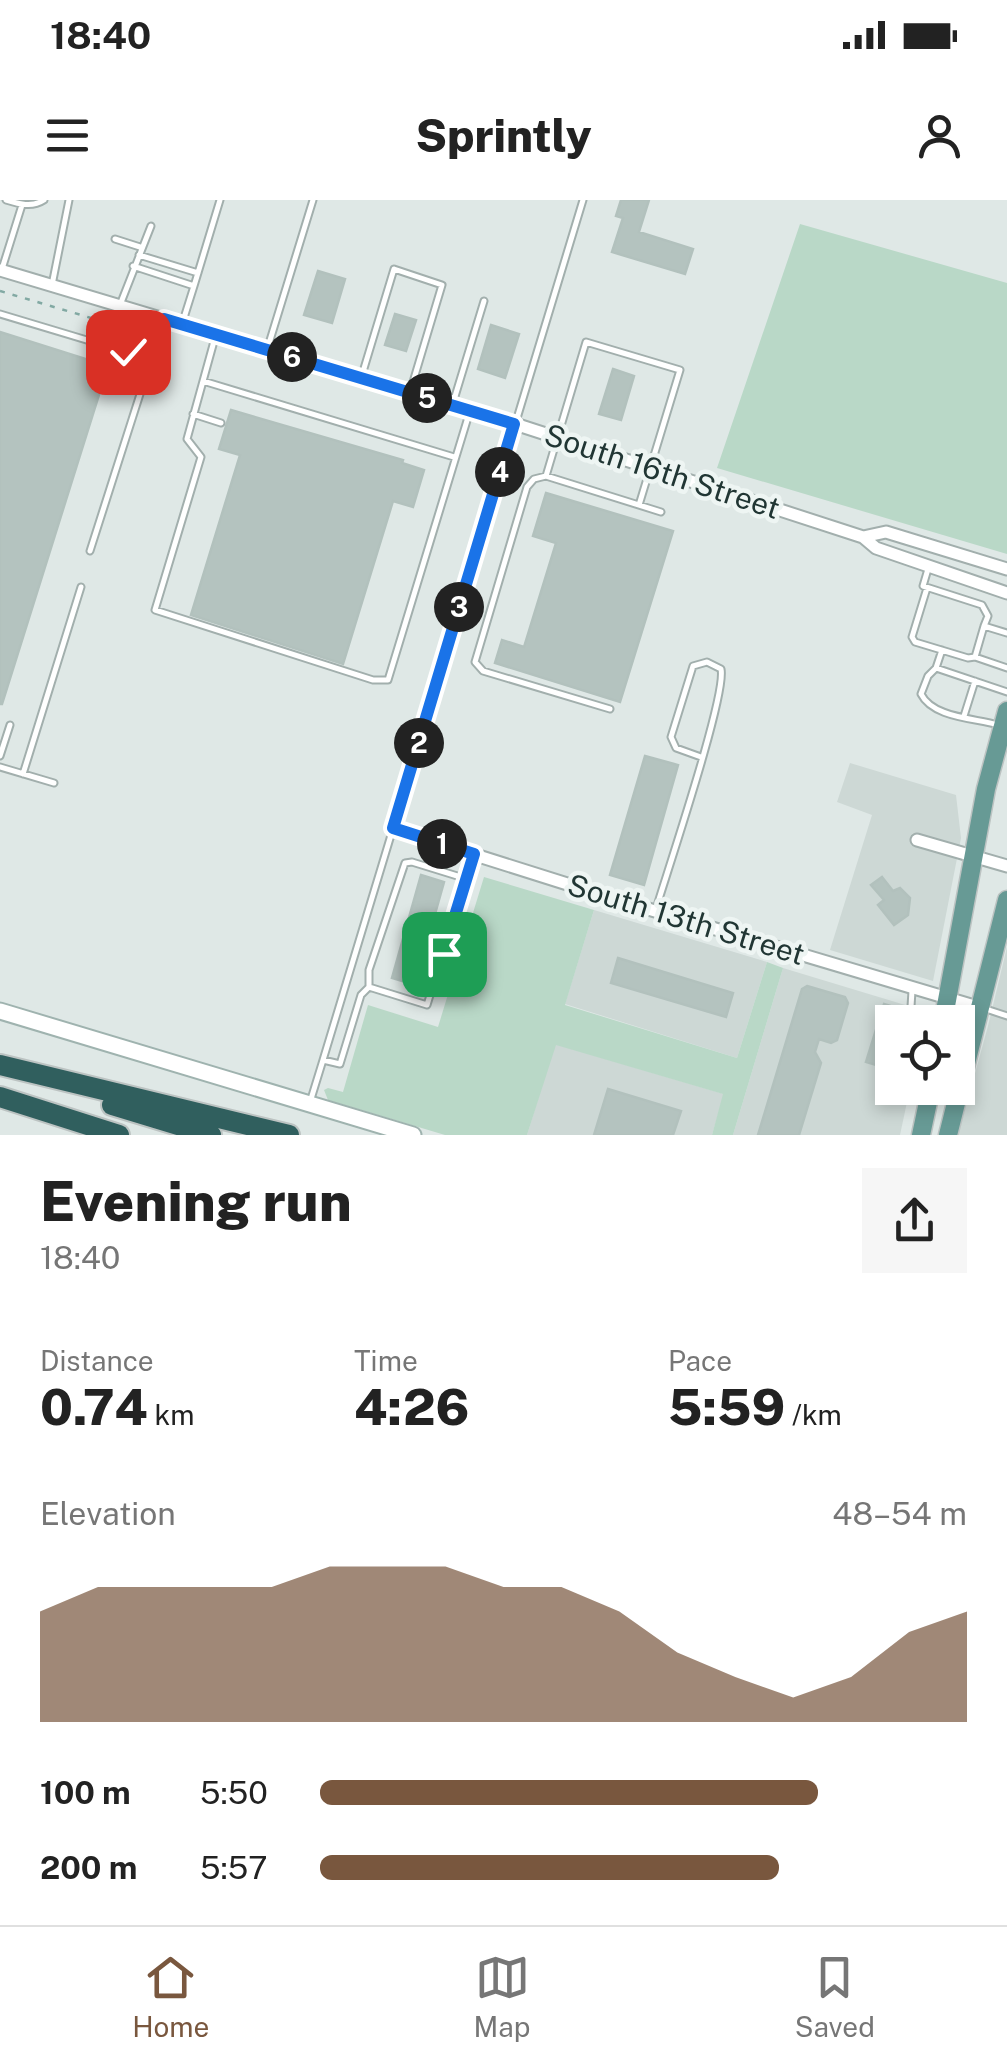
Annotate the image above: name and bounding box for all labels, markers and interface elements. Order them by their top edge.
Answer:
text: 18:40 [50,13,151,58]
icon: menu [40,108,95,163]
icon: person [912,108,967,163]
text: Sprintly [415,109,592,162]
pin [86,310,171,395]
icon: check [101,325,156,380]
pin: 6 [267,332,317,382]
text: 6 [283,340,301,373]
pin: 5 [402,373,452,423]
text: 5 [418,381,436,414]
street label: South 16th Street [540,416,785,526]
pin: 4 [475,447,525,497]
text: 4 [491,455,509,488]
pin: 3 [434,582,484,632]
text: 3 [450,590,468,623]
pin: 2 [394,718,444,768]
text: 2 [410,726,428,759]
pin: 1 [417,819,467,869]
text: 1 [436,827,448,860]
street label: South 13th Street [564,866,809,972]
pin [402,912,487,997]
icon: arrive [417,927,472,982]
map controls [875,1005,975,1105]
button: locate [875,1005,975,1105]
button: share [862,1168,967,1273]
text: Evening run [40,1169,352,1233]
text: 18:40 [40,1239,120,1276]
text: Distance [40,1344,154,1377]
text: Time [354,1344,418,1377]
text: Pace [668,1344,732,1377]
text: 0.74 [40,1377,148,1436]
text: 4:26 [354,1377,469,1436]
text: 5:59 [668,1377,785,1436]
text: km [148,1398,194,1431]
text: /km [785,1398,842,1431]
text: Elevation [40,1495,176,1532]
text: 48–54 m [832,1495,967,1532]
text: 100 m [40,1774,131,1811]
text: 5:50 [200,1774,268,1811]
text: 200 m [40,1849,137,1886]
text: 5:57 [200,1849,267,1886]
tab: Home [132,1950,209,2043]
tab: Map [474,1950,530,2043]
tab: Saved [795,1950,875,2043]

